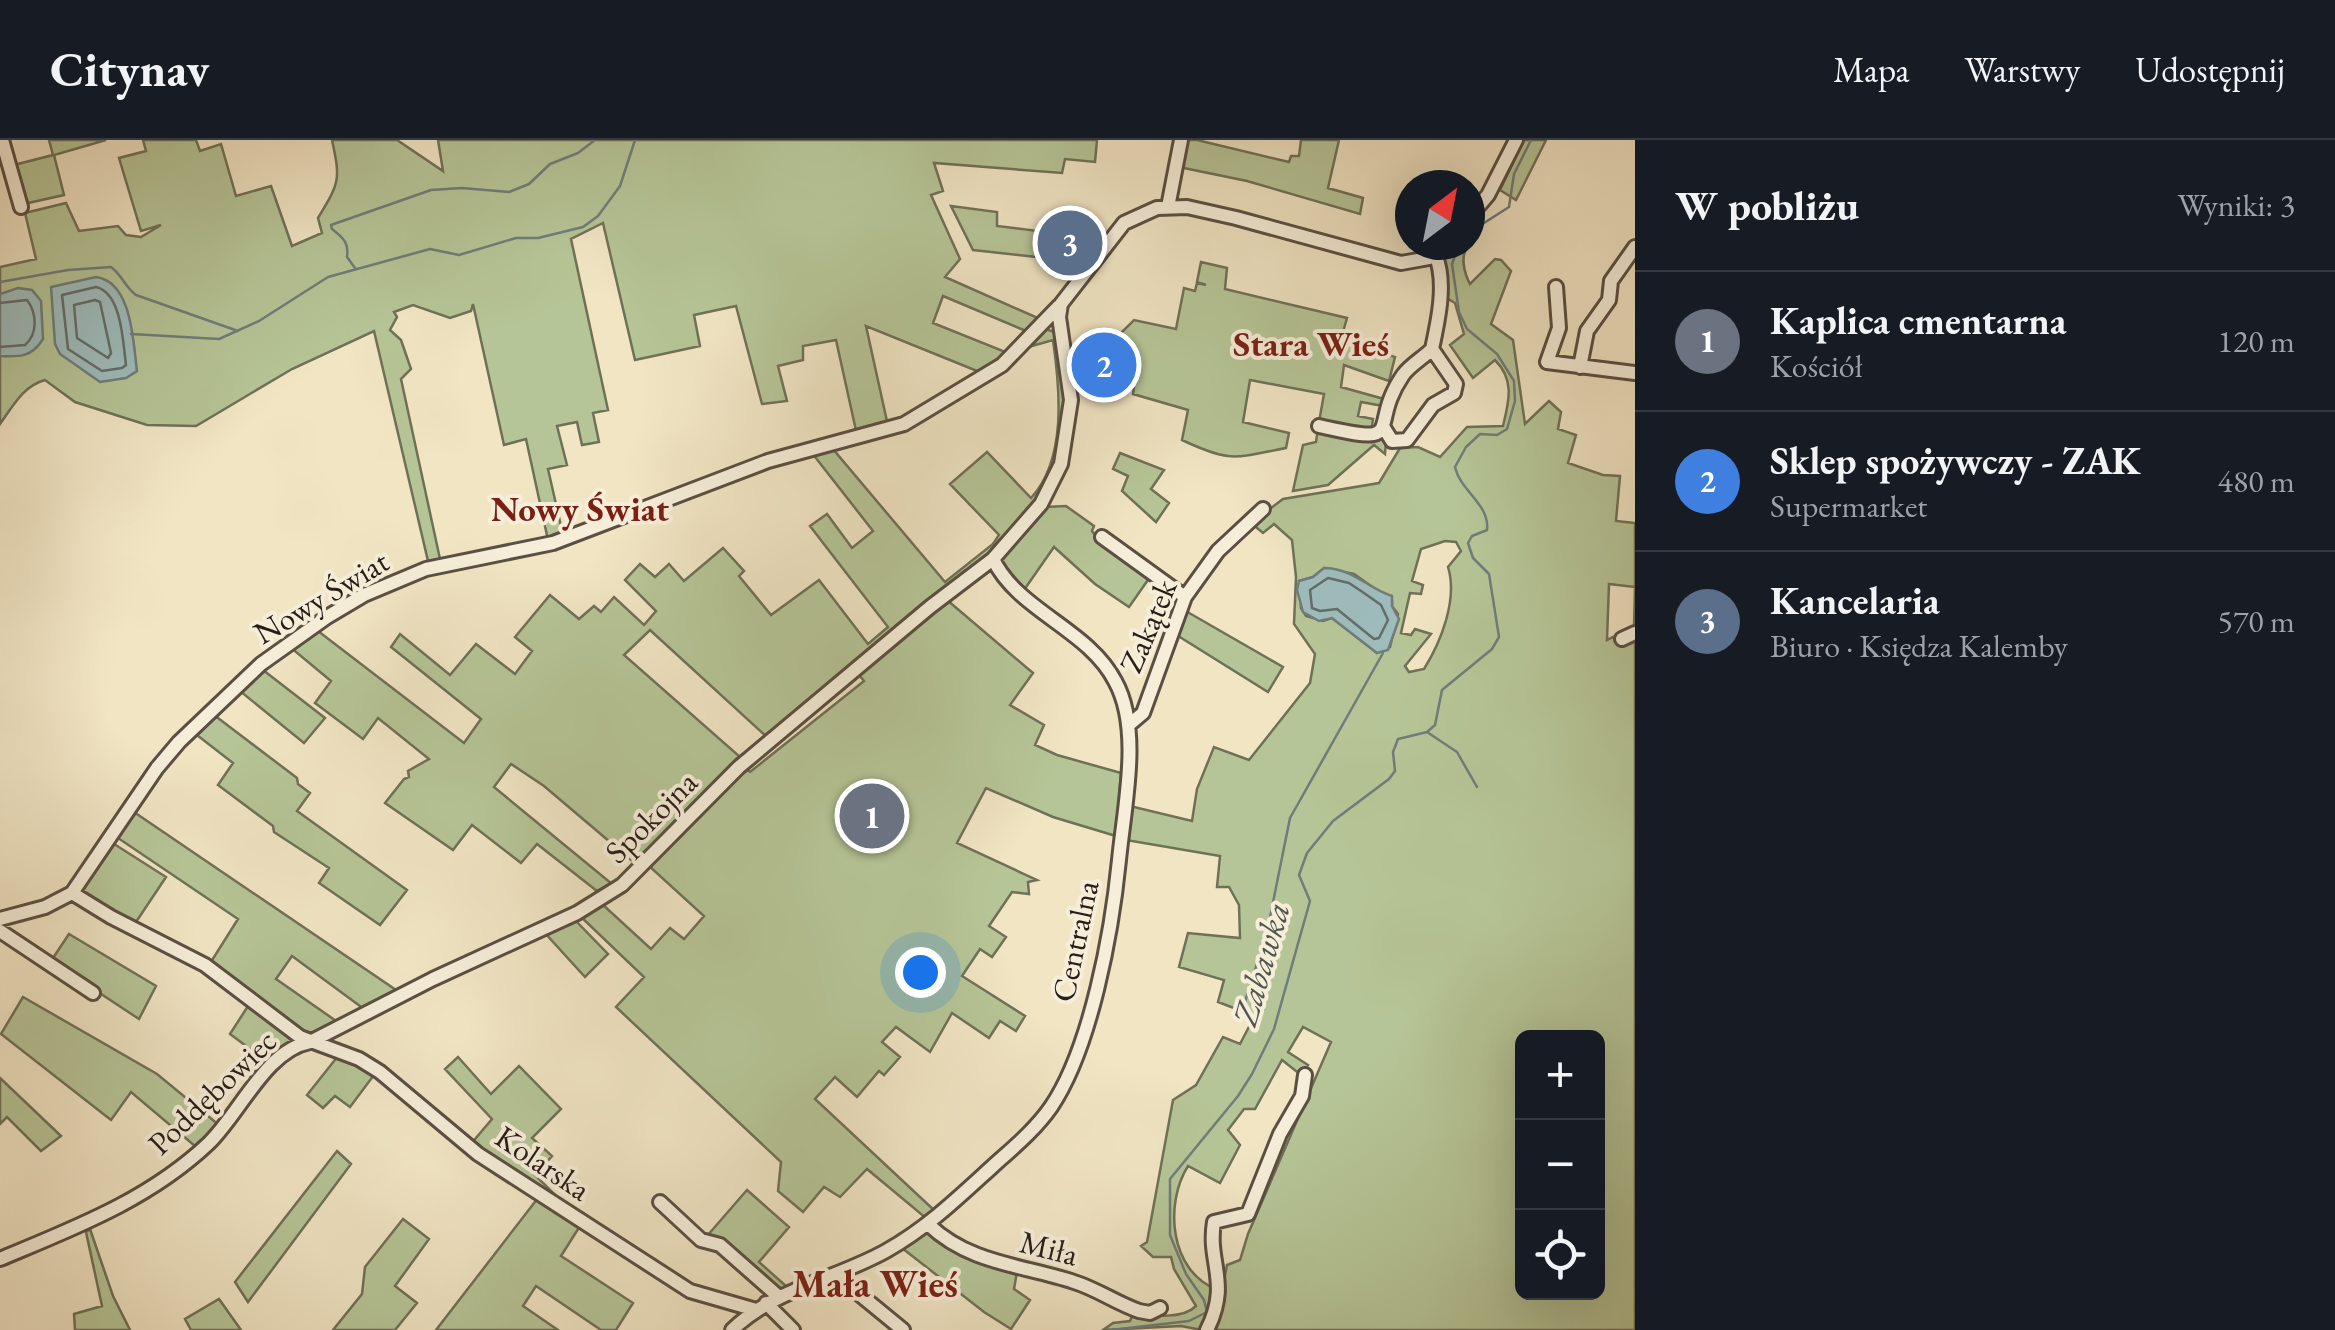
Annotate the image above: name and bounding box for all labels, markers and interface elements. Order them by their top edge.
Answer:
text: Citynav [50,38,210,100]
text: Mapa [1833,47,1909,92]
text: Warstwy [1964,47,2080,92]
text: Udostępnij [2135,47,2285,92]
north arrow [1395,170,1485,260]
text: W pobliżu [1675,178,1859,233]
text: Wyniki: 3 [2178,184,2295,226]
pin: 3 [1038,206,1102,280]
text: Kaplica cmentarna [1770,296,2066,345]
text: 1 [1699,320,1716,362]
text: 120 m [2218,320,2295,362]
district label: Stara Wieś [1233,321,1389,366]
pin: 2 [1072,328,1136,402]
text: Kościół [1770,345,1863,387]
text: Sklep spożywczy - ZAK [1770,436,2141,485]
text: 2 [1699,460,1716,502]
text: 480 m [2218,460,2295,502]
text: Supermarket [1770,485,1927,527]
district label: Nowy Świat [491,486,669,531]
street label: Nowy Świat [246,540,396,654]
street label: Zakątek [1110,572,1187,679]
text: Kancelaria [1770,576,1940,625]
text: 3 [1699,600,1716,642]
text: 570 m [2218,600,2295,642]
text: Biuro · Księdza Kalemby [1770,625,2068,667]
street label: Spokojna [596,761,707,872]
pin: 1 [840,778,904,854]
street label: Centralna [1042,876,1108,1005]
water label: Zabawka [1221,897,1300,1032]
your location [895,947,946,998]
street label: Poddębowiec [139,1020,285,1164]
map controls [1515,1030,1605,1300]
button: + [1515,1030,1605,1120]
street label: Kolarska [487,1116,599,1210]
button: − [1515,1120,1605,1210]
button: locate [1515,1210,1605,1300]
street label: Miła [1016,1221,1083,1275]
district label: Mała Wieś [792,1259,958,1308]

